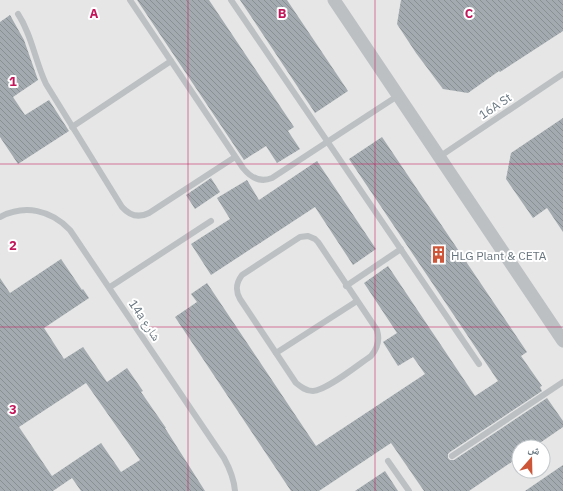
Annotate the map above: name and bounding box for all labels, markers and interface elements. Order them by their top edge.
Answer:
text: A [90,5,99,22]
text: B [278,5,287,22]
text: C [465,5,474,22]
text: 1 [9,73,17,90]
street label: 16A St [476,90,514,122]
text: 2 [9,237,17,254]
building icon: HLG Plant & CETA [428,245,448,265]
place label: HLG Plant & CETA [451,248,547,263]
street label: 14a شارع [125,297,164,344]
text: 3 [9,401,17,418]
north arrow [511,439,551,479]
text: ش [526,441,543,459]

